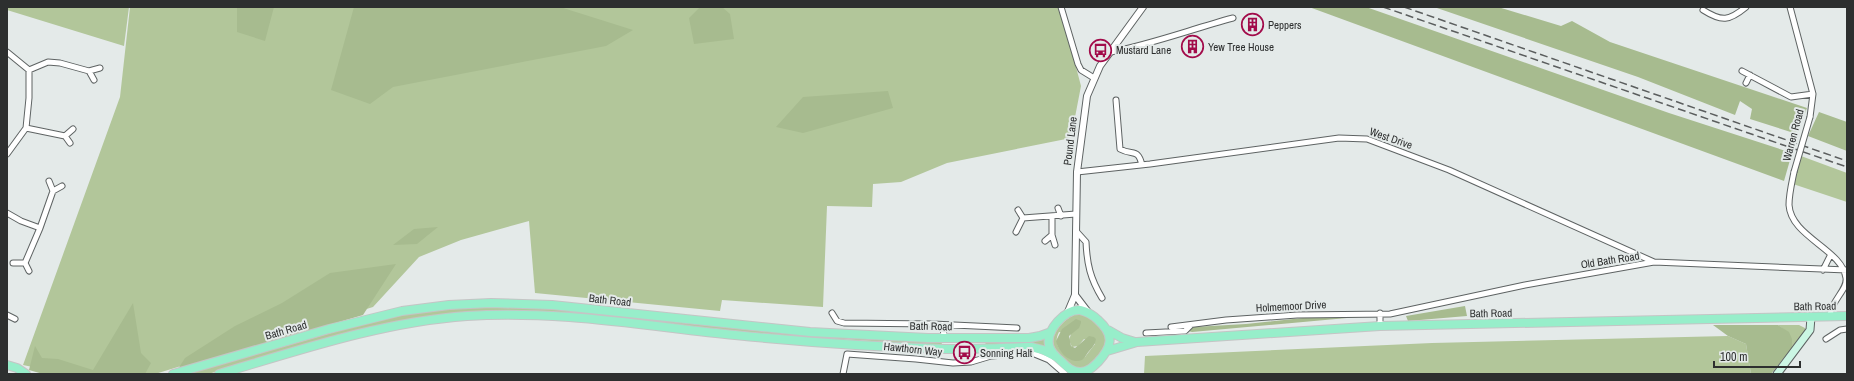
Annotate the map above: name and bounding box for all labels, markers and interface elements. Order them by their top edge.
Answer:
building icon: Peppers [1240,12,1266,38]
place label: Peppers [1268,18,1302,32]
building icon: Yew Tree House [1179,34,1205,60]
bus stop icon: Mustard Lane [1087,37,1113,63]
place label: Yew Tree House [1208,40,1274,54]
place label: Mustard Lane [1116,43,1171,57]
street label: Warren Road [1779,107,1807,163]
street label: Pound Lane [1060,116,1080,166]
street label: West Drive [1368,124,1414,152]
street label: Old Bath Road [1580,248,1640,272]
street label: Bath Road [588,291,632,309]
street label: Holmemoor Drive [1255,297,1327,315]
street label: Bath Road [1794,299,1836,313]
street label: Bath Road [1470,306,1512,320]
street label: Bath Road [264,317,308,343]
street label: Bath Road [910,319,952,333]
street label: Hawthorn Way [883,339,943,359]
bus stop icon: Sonning Halt [951,340,977,366]
scale bar [1714,343,1800,369]
place label: Sonning Halt [980,346,1033,360]
text: 100 m [1720,349,1747,365]

